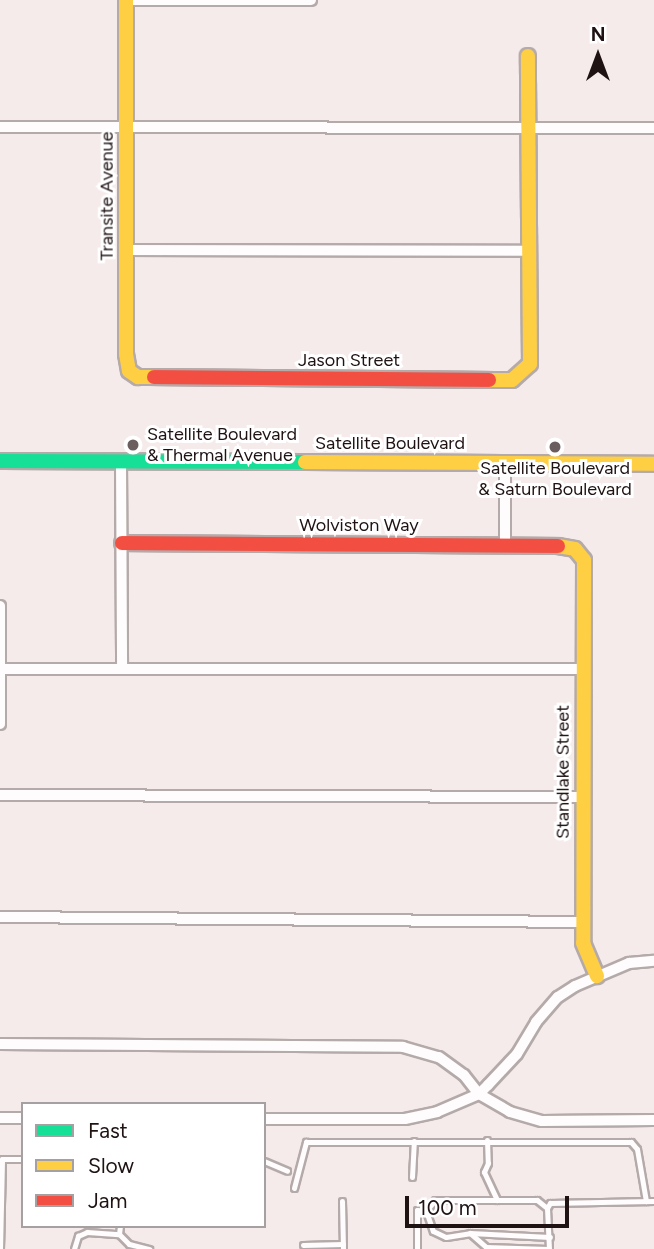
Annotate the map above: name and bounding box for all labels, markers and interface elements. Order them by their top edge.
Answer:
north arrow [563,21,633,91]
text: N [591,23,605,46]
street label: Transite Avenue [96,132,118,260]
street label: Jason Street [298,349,400,371]
place label: Satellite Boulevard & Thermal Avenue [147,424,297,466]
street label: Satellite Boulevard [315,432,465,454]
marker: Satellite Boulevard & Thermal Avenue [125,437,141,453]
marker: Satellite Boulevard & Saturn Boulevard [547,439,563,455]
place label: Satellite Boulevard & Saturn Boulevard [478,458,632,500]
street label: Wolviston Way [299,514,419,536]
street label: Standlake Street [552,705,574,839]
legend [21,1102,266,1228]
text: Fast [88,1118,128,1143]
text: Slow [88,1153,134,1178]
scale bar [409,1182,574,1226]
text: Jam [88,1188,127,1213]
text: 100 m [418,1195,477,1220]

